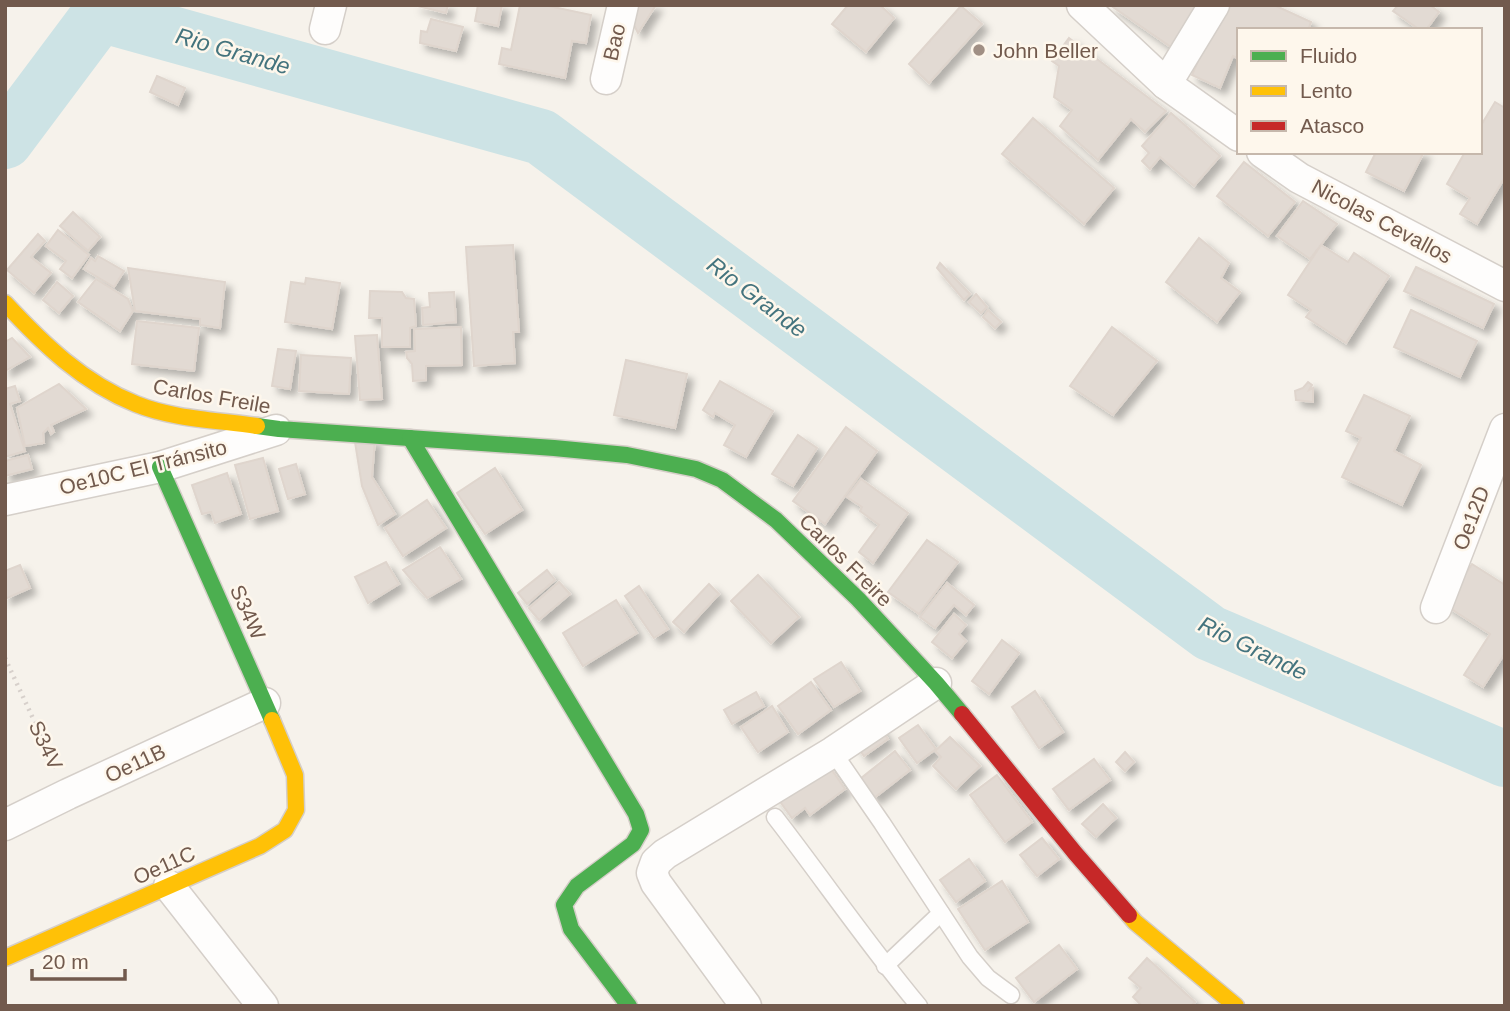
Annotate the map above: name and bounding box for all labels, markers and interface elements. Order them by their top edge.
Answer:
street label: Bao [599,21,629,63]
water label: Rio Grande [173,22,293,80]
legend [1237,28,1482,154]
place label: John Beller [993,39,1098,62]
marker: John Beller [971,42,987,58]
text: Fluido [1300,44,1357,67]
text: Lento [1300,79,1353,102]
text: Atasco [1300,114,1364,137]
street label: Nicolas Cevallos [1308,174,1456,268]
water label: Rio Grande [702,251,812,343]
street label: Carlos Freile [151,374,273,418]
street label: Oe10C El Tránsito [57,435,229,499]
street label: Oe12D [1448,483,1494,553]
street label: Carlos Freire [795,509,897,611]
street label: S34W [226,581,270,643]
water label: Rio Grande [1194,611,1312,685]
street label: S34V [25,717,67,773]
street label: Oe11B [101,739,169,787]
street label: Oe11C [130,841,198,889]
scale bar [32,937,124,981]
text: 20 m [42,950,89,973]

